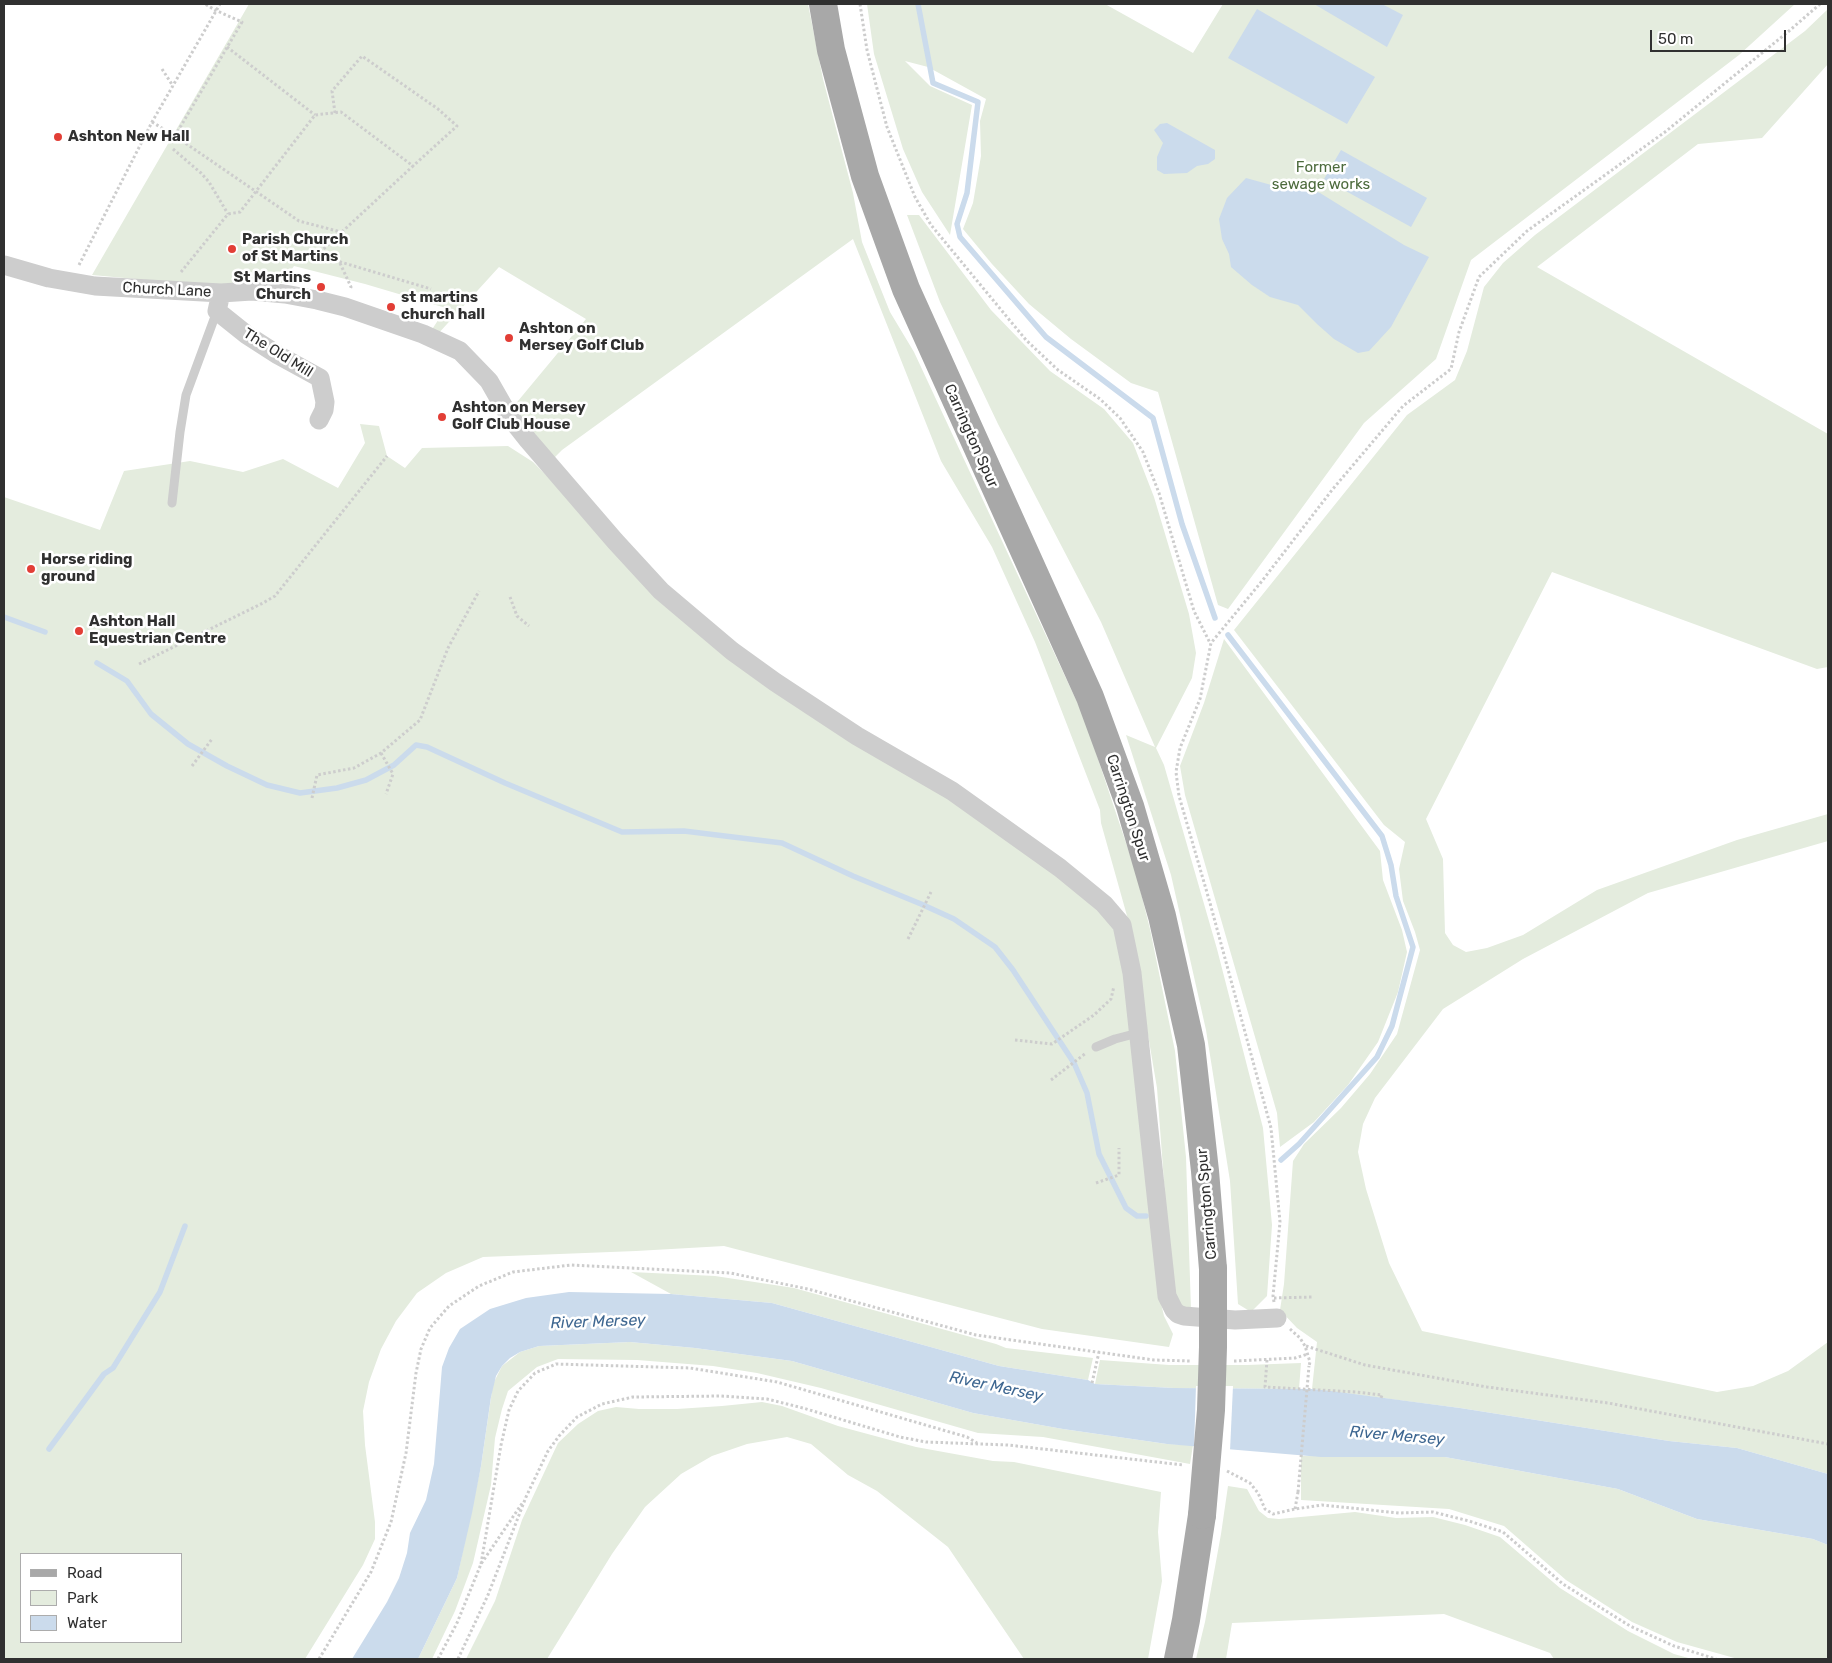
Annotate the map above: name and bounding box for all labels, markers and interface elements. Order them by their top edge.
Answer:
scale bar [1652,20,1788,52]
text: 50 m [1658,30,1693,48]
place label: Ashton New Hall [68,128,190,146]
marker: Ashton New Hall [52,131,64,143]
park label: Former sewage works [1272,159,1370,194]
place label: Parish Church of St Martins [242,231,348,266]
marker: Parish Church of St Martins [226,243,238,255]
place label: St Martins Church [234,269,311,304]
street label: Church Lane [122,279,212,301]
marker: St Martins Church [315,281,327,293]
place label: st martins church hall [401,289,485,324]
marker: st martins church hall [385,301,397,313]
place label: Ashton on Mersey Golf Club [519,320,644,355]
street label: The Old Mill [240,324,316,382]
marker: Ashton on Mersey Golf Club [503,332,515,344]
street label: Carrington Spur [940,381,1002,491]
place label: Ashton on Mersey Golf Club House [452,399,586,434]
marker: Ashton on Mersey Golf Club House [436,411,448,423]
place label: Horse riding ground [41,551,133,586]
marker: Horse riding ground [25,563,37,575]
place label: Ashton Hall Equestrian Centre [89,613,226,648]
marker: Ashton Hall Equestrian Centre [73,625,85,637]
street label: Carrington Spur [1102,752,1154,864]
street label: Carrington Spur [1193,1148,1221,1260]
water label: River Mersey [550,1311,646,1333]
water label: River Mersey [947,1368,1045,1406]
water label: River Mersey [1349,1422,1445,1450]
legend [20,1553,182,1643]
text: Road [67,1564,103,1582]
text: Park [67,1589,98,1607]
text: Water [67,1614,107,1632]

